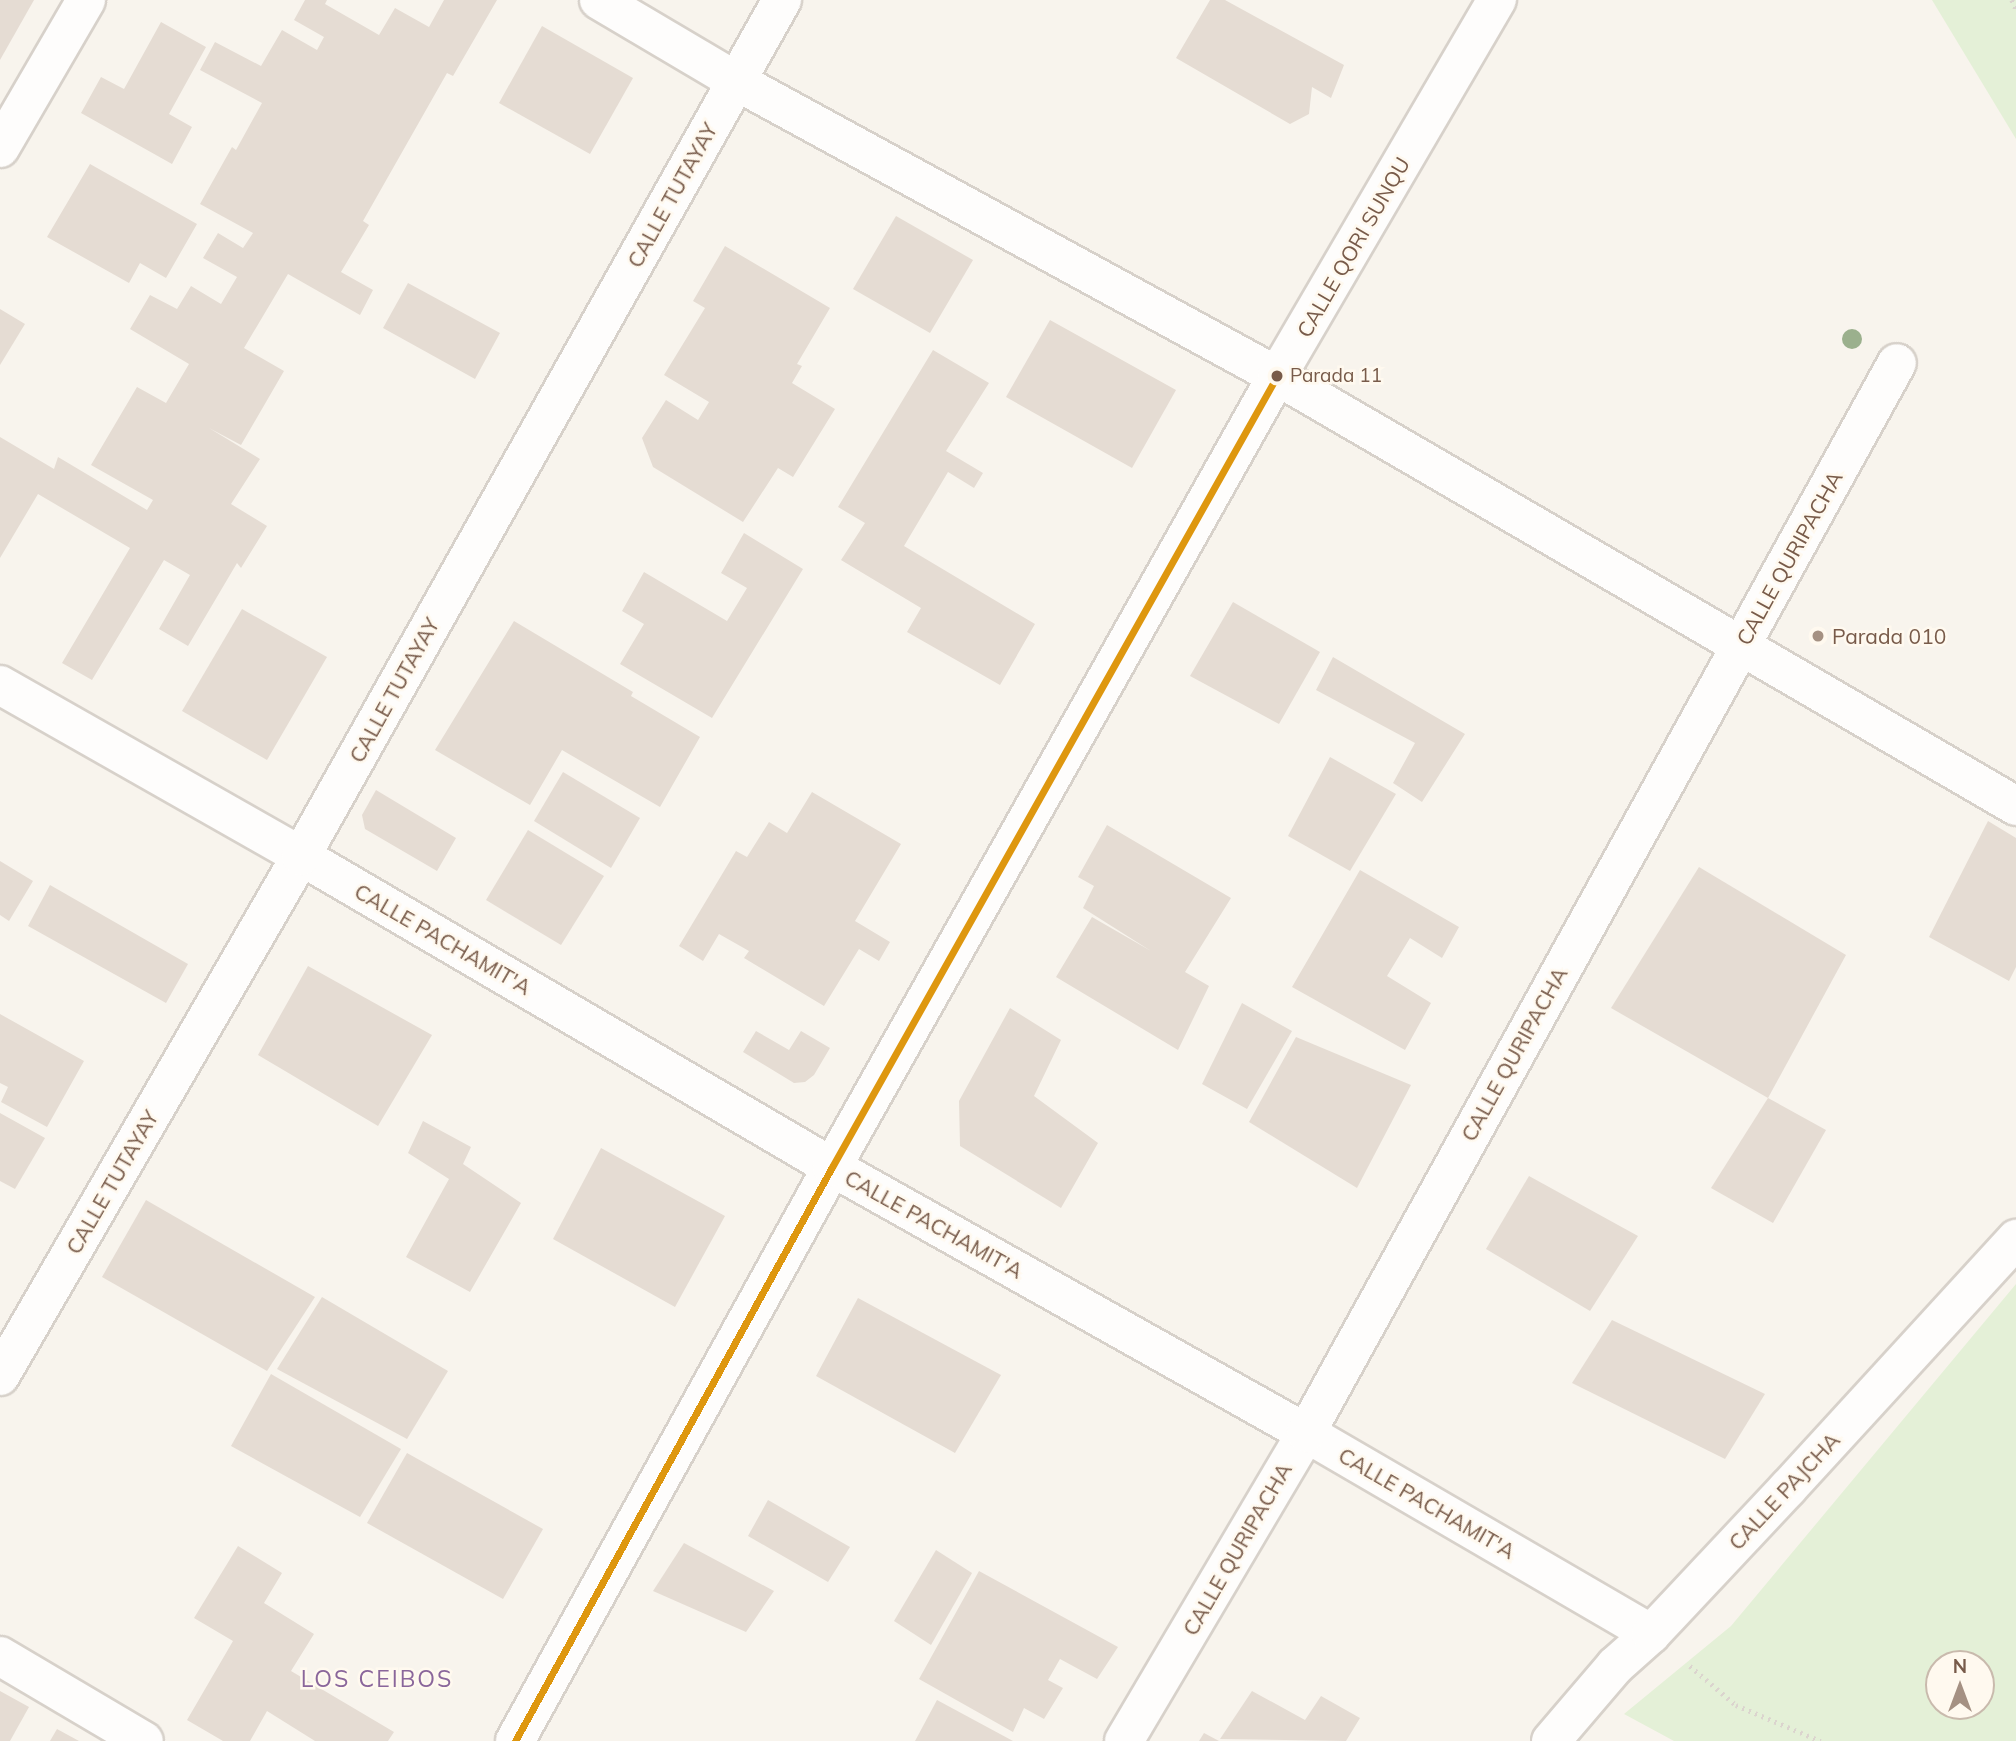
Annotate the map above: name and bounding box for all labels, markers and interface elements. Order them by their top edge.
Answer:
street label: CALLE TUTAYAY [622,118,722,272]
street label: CALLE QORI SUNQU [1291,153,1415,341]
place label: Parada 11 [1290,365,1382,387]
marker: Parada 11 [1270,369,1284,383]
street label: CALLE QURIPACHA [1731,467,1847,649]
street label: CALLE TUTAYAY [344,613,444,767]
place label: Parada 010 [1832,623,1946,649]
marker: Parada 010 [1810,628,1826,644]
street label: CALLE PACHAMIT'A [350,878,536,1000]
street label: CALLE QURIPACHA [1456,963,1572,1145]
street label: CALLE TUTAYAY [61,1106,163,1258]
street label: CALLE PACHAMIT'A [841,1165,1027,1283]
street label: CALLE PAJCHA [1723,1427,1845,1555]
street label: CALLE PACHAMIT'A [1334,1442,1520,1564]
street label: CALLE QURIPACHA [1177,1458,1297,1640]
north arrow [1925,1650,1995,1720]
text: N [1953,1654,1967,1678]
district label: LOS CEIBOS [302,1665,452,1693]

